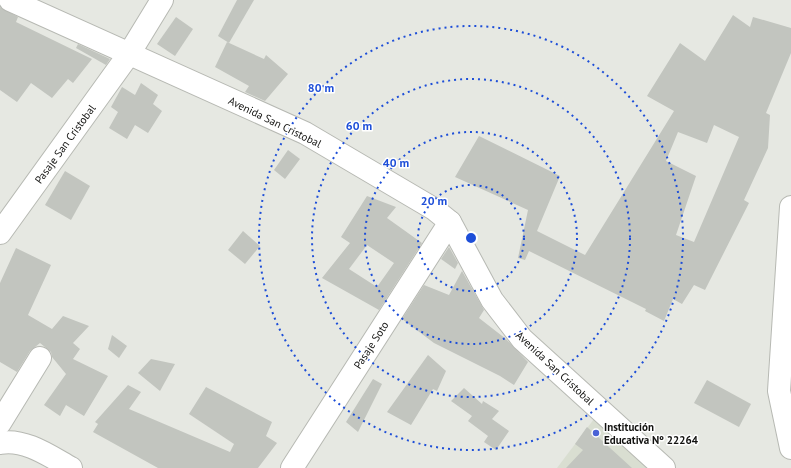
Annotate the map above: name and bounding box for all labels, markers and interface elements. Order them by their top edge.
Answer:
text: 80 m [308,80,334,95]
street label: Avenida San Cristobal [226,93,325,151]
street label: Pasaje San Cristobal [32,101,99,186]
text: 60 m [346,118,372,133]
text: 40 m [383,155,409,170]
text: 20 m [421,193,447,208]
centre of rings [464,231,478,245]
street label: Pasaje Soto [350,318,392,371]
street label: Avenida San Cristobal [513,328,598,408]
place label: Institución Educativa Nº 22264 [604,420,699,447]
marker: Institución Educativa Nº 22264 [591,428,601,438]

